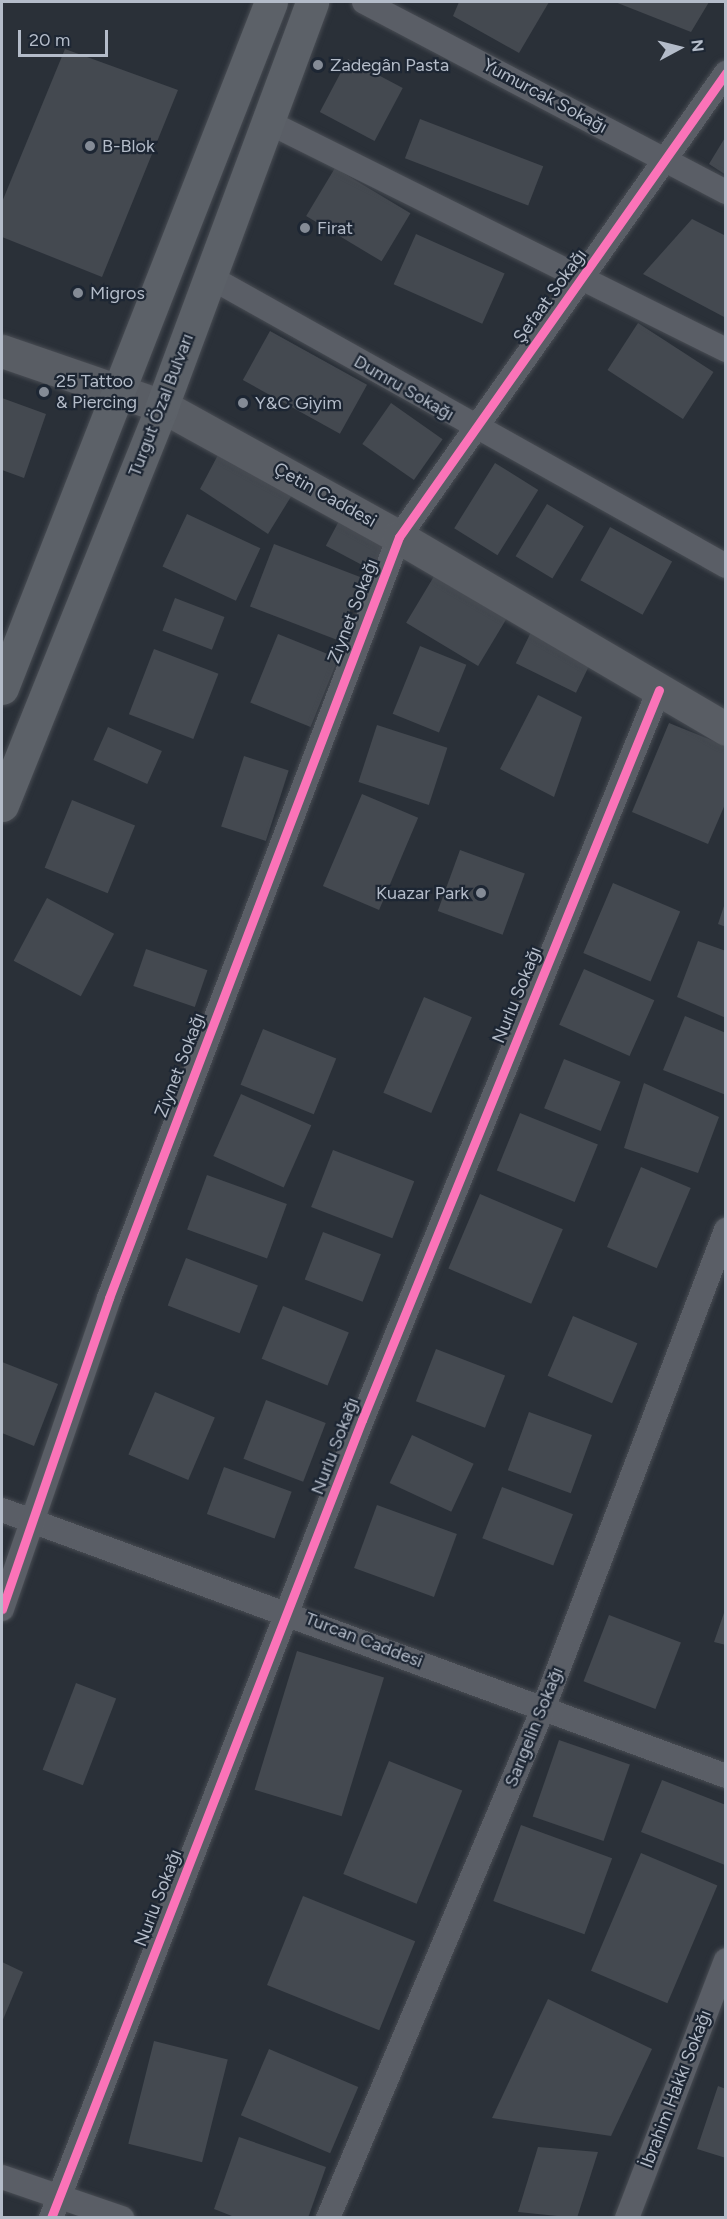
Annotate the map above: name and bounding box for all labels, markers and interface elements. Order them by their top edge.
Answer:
scale bar [21,18,111,56]
north arrow [649,18,709,78]
text: 20 m [29,29,70,51]
text: N [687,38,708,53]
place label: Zadegân Pasta [330,54,449,76]
street label: Yumurcak Sokağı [479,54,611,138]
marker: Zadegân Pasta [311,58,325,72]
place label: B-Blok [102,135,155,157]
marker: B-Blok [83,139,97,153]
place label: Firat [317,217,353,239]
marker: Firat [298,221,312,235]
street label: Şefaat Sokağı [509,245,591,347]
place label: Migros [90,282,145,304]
marker: Migros [71,286,85,300]
street label: Turgut Özal Bulvarı [124,331,198,479]
street label: Dumru Sokağı [350,351,458,425]
place label: 25 Tattoo & Piercing [56,371,137,413]
marker: 25 Tattoo & Piercing [37,385,51,399]
place label: Y&C Giyim [255,392,342,414]
marker: Y&C Giyim [236,396,250,410]
street label: Çetin Caddesi [270,458,380,532]
street label: Ziynet Sokağı [323,556,383,666]
place label: Kuazar Park [376,882,469,904]
marker: Kuazar Park [474,886,488,900]
street label: Nurlu Sokağı [488,943,546,1047]
street label: Ziynet Sokağı [150,1010,210,1120]
street label: Nurlu Sokağı [307,1394,363,1498]
street label: Turcan Caddesi [302,1608,426,1672]
street label: Sarıgelin Sokağı [500,1664,568,1790]
street label: Nurlu Sokağı [130,1846,186,1950]
street label: İbrahim Hakkı Sokağı [636,2007,716,2171]

